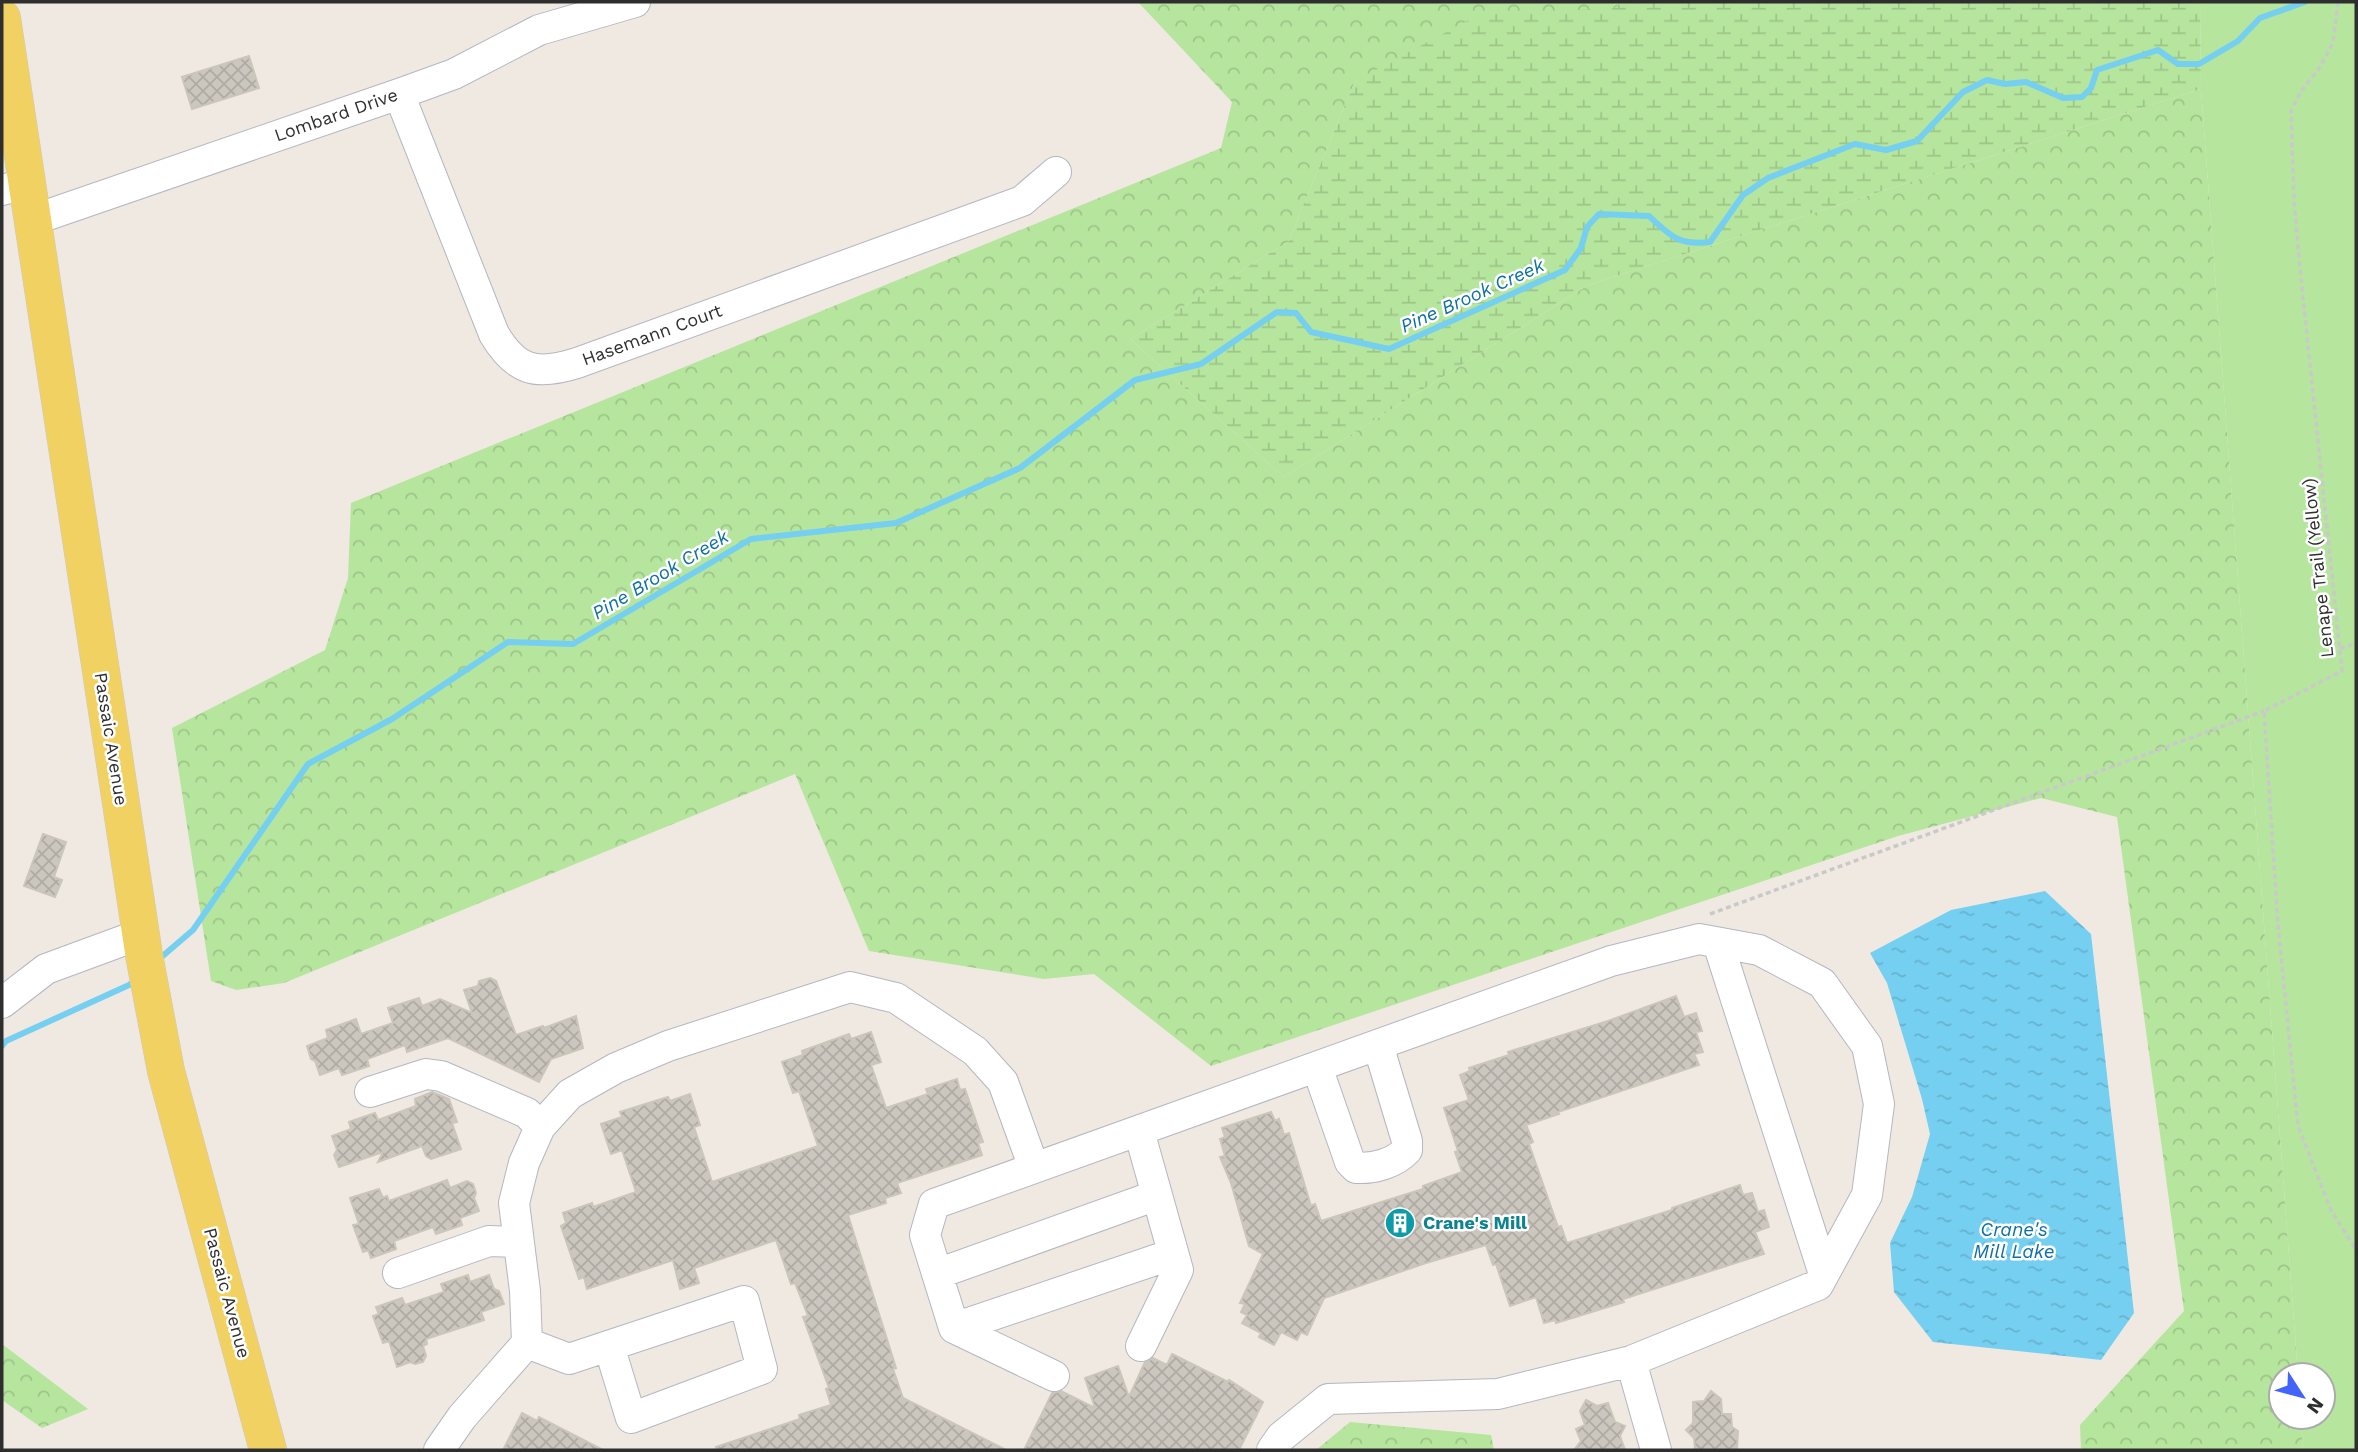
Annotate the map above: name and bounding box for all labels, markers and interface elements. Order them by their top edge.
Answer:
street label: Lombard Drive [271,84,400,145]
water label: Pine Brook Creek [1397,253,1548,338]
street label: Hasemann Court [579,299,725,370]
street label: Lenape Trail (Yellow) [2298,477,2337,659]
water label: Pine Brook Creek [588,524,733,624]
street label: Passaic Avenue [91,671,132,807]
building icon: Crane's Mill [1383,1206,1417,1240]
place label: Crane's Mill [1423,1212,1527,1233]
water label: Crane's Mill Lake [1973,1218,2055,1263]
street label: Passaic Avenue [200,1225,255,1360]
north arrow [2267,1361,2337,1431]
text: N [2302,1393,2329,1418]

